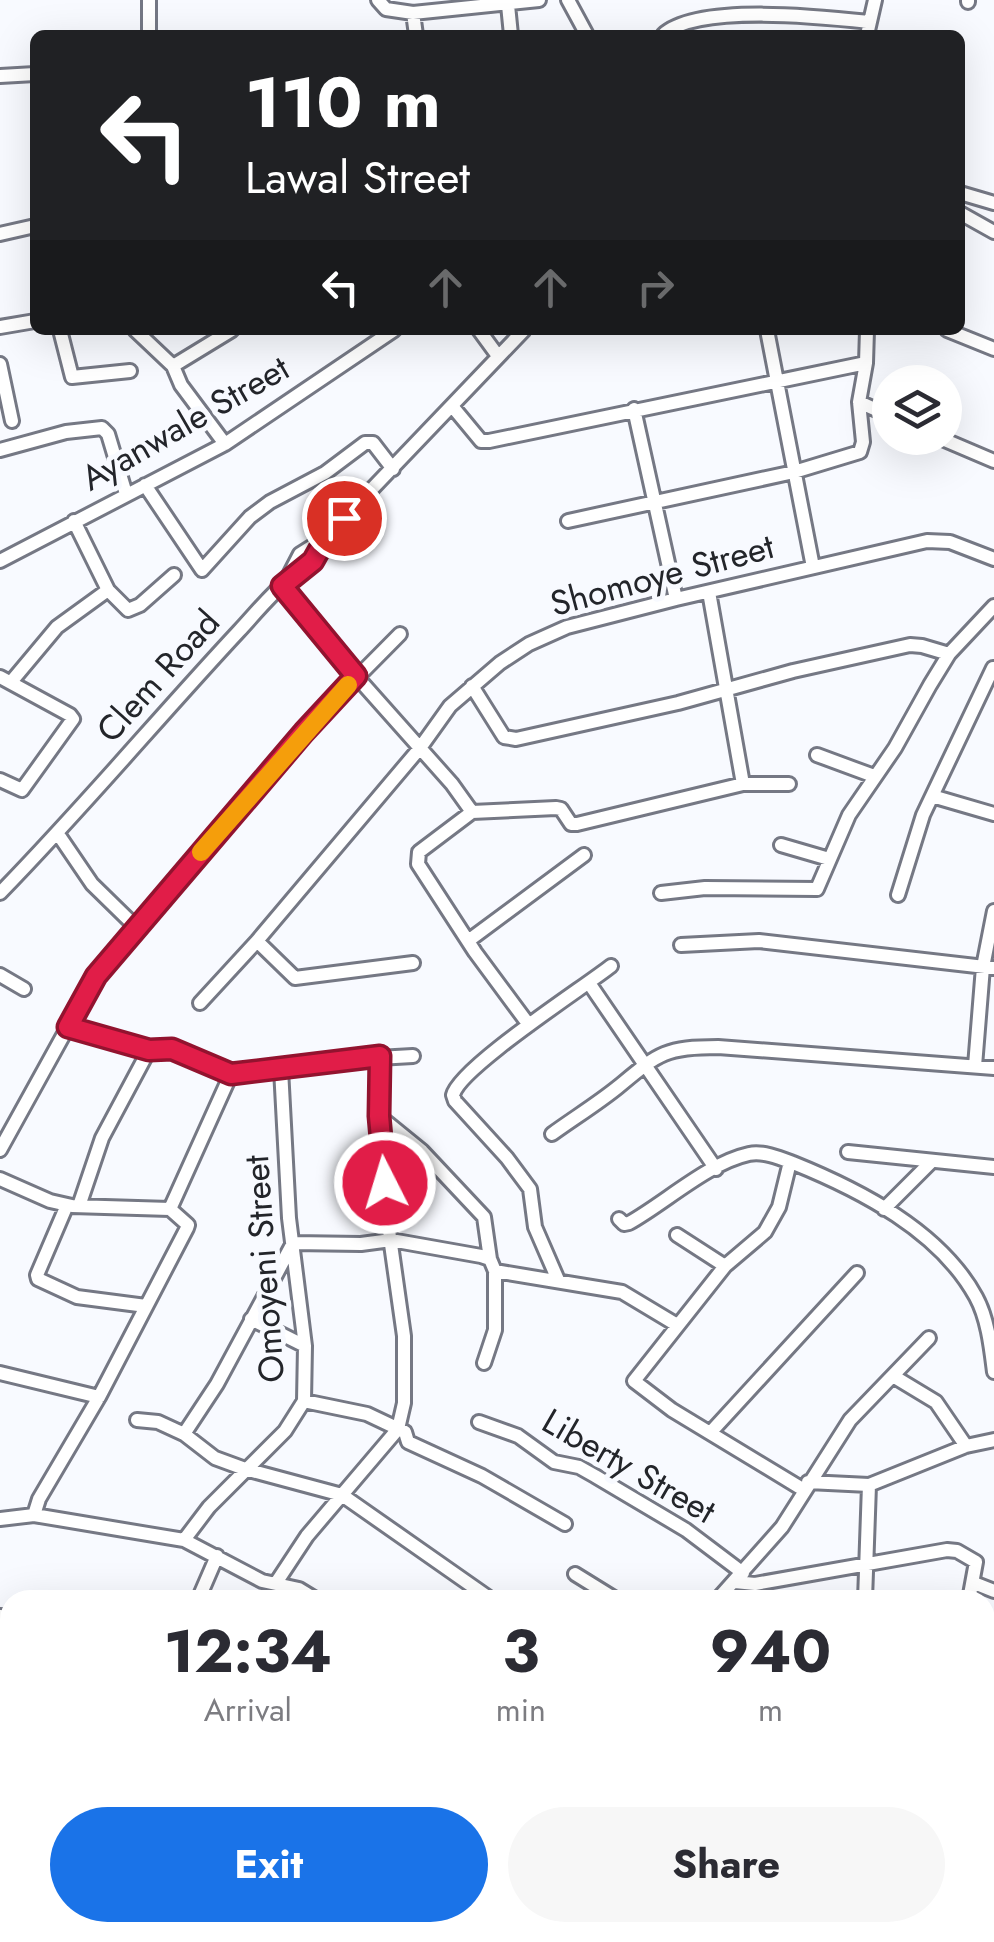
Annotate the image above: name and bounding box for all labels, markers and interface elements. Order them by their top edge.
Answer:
text: 110 m [245,52,441,153]
icon: left [80,70,210,200]
text: Lawal Street [245,145,470,210]
icon: left [313,260,368,315]
icon: ahead [418,260,473,315]
icon: ahead [523,260,578,315]
icon: right [628,260,683,315]
street label: Ayanwale Street [72,343,299,503]
map controls [872,365,962,455]
button: layers [872,365,962,455]
pin [302,476,387,561]
icon: arrive [317,491,372,546]
street label: Shomoye Street [545,521,780,629]
street label: Clem Road [85,599,231,753]
position arrow [333,1131,437,1235]
street label: Omoyeni Street [231,1153,297,1384]
street label: Liberty Street [533,1396,725,1536]
text: 12:34 [164,1608,332,1695]
text: 3 [502,1608,539,1695]
text: 940 [710,1608,831,1695]
text: Arrival [204,1687,292,1733]
text: min [496,1687,546,1733]
text: m [758,1687,783,1733]
button: Exit [50,1807,488,1922]
button: Share [508,1807,945,1922]

